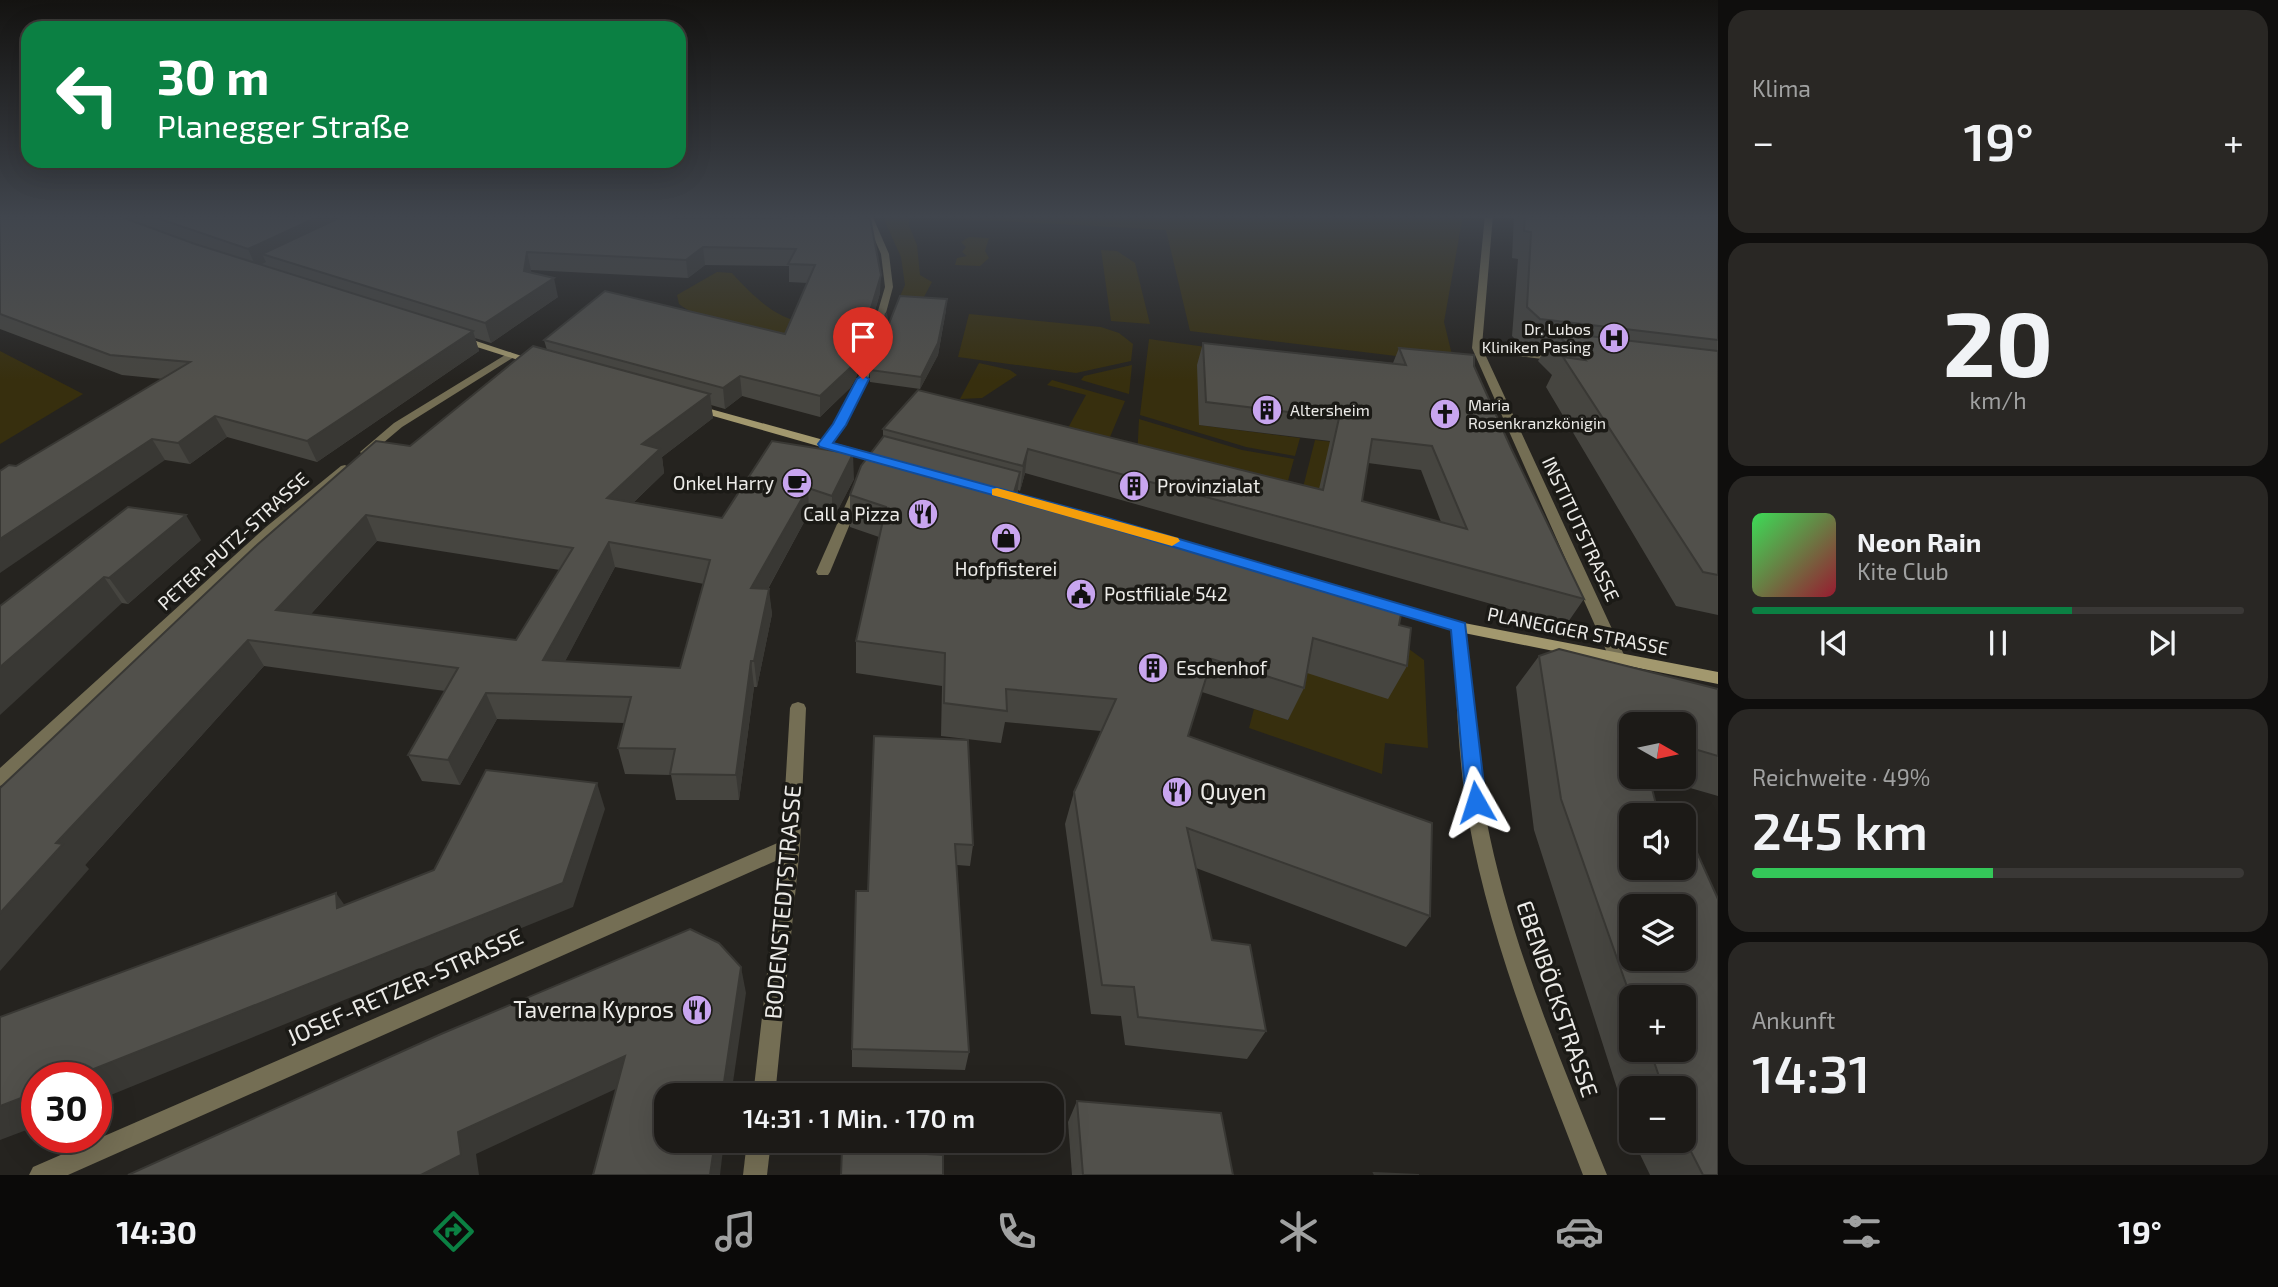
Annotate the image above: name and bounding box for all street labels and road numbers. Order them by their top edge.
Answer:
street label: INSTITUTSTRASSE [1538,453,1625,605]
street label: PETER-PUTZ-STRASSE [153,467,313,614]
street label: PLANEGGER STRASSE [1485,602,1671,659]
street label: BODENSTEDTSTRASSE [758,784,806,1020]
street label: EBENBÖCKSTRASSE [1511,897,1605,1101]
street label: JOSEF-RETZER-STRASSE [282,921,527,1051]

